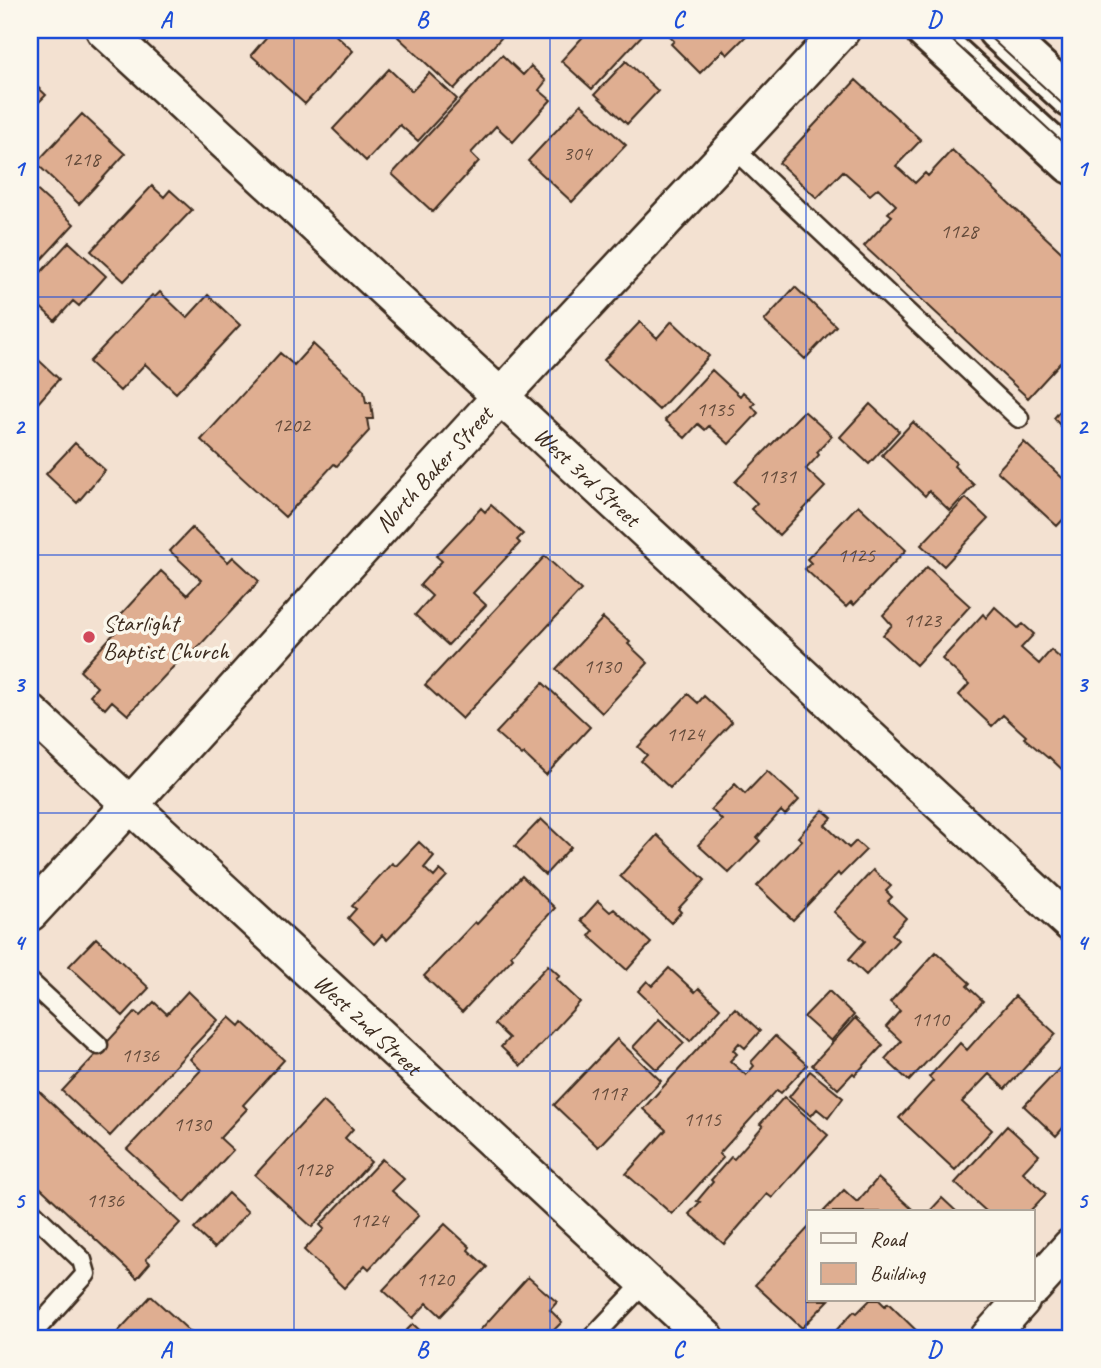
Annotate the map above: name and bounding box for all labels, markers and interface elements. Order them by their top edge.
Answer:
text: A [160,5,174,34]
text: B [416,5,430,34]
text: C [673,5,687,34]
text: D [927,5,943,34]
house number: 304 [563,140,594,166]
house number: 1218 [62,146,102,172]
text: 1 [14,154,27,183]
text: 1 [1077,154,1090,183]
house number: 1128 [940,218,980,244]
house number: 1135 [696,396,735,422]
street label: North Baker Street [369,398,500,539]
text: 2 [14,412,27,441]
house number: 1202 [272,412,311,438]
text: 2 [1077,412,1090,441]
street label: West 3rd Street [528,420,648,535]
house number: 1131 [758,463,797,489]
house number: 1125 [837,542,876,568]
house number: 1123 [903,607,942,633]
place label: Starlight Baptist Church [103,608,230,666]
marker: Starlight Baptist Church [81,629,97,645]
house number: 1130 [583,653,622,679]
text: 3 [14,670,27,699]
text: 3 [1077,670,1090,699]
house number: 1124 [666,721,706,747]
text: 4 [14,928,27,957]
text: 4 [1077,928,1090,957]
street label: West 2nd Street [307,967,429,1083]
house number: 1110 [911,1006,950,1032]
house number: 1136 [121,1042,159,1068]
house number: 1117 [589,1080,628,1106]
house number: 1115 [683,1106,722,1132]
house number: 1130 [173,1111,212,1137]
house number: 1128 [294,1156,334,1182]
text: 5 [14,1186,26,1215]
text: 5 [1077,1186,1089,1215]
house number: 1136 [86,1187,124,1213]
house number: 1124 [350,1207,390,1233]
legend [807,1210,1034,1302]
text: Road [870,1226,909,1252]
text: Building [870,1260,927,1286]
house number: 1120 [416,1266,455,1292]
text: A [160,1335,174,1364]
text: B [416,1335,430,1364]
text: C [673,1335,687,1364]
text: D [927,1335,943,1364]

